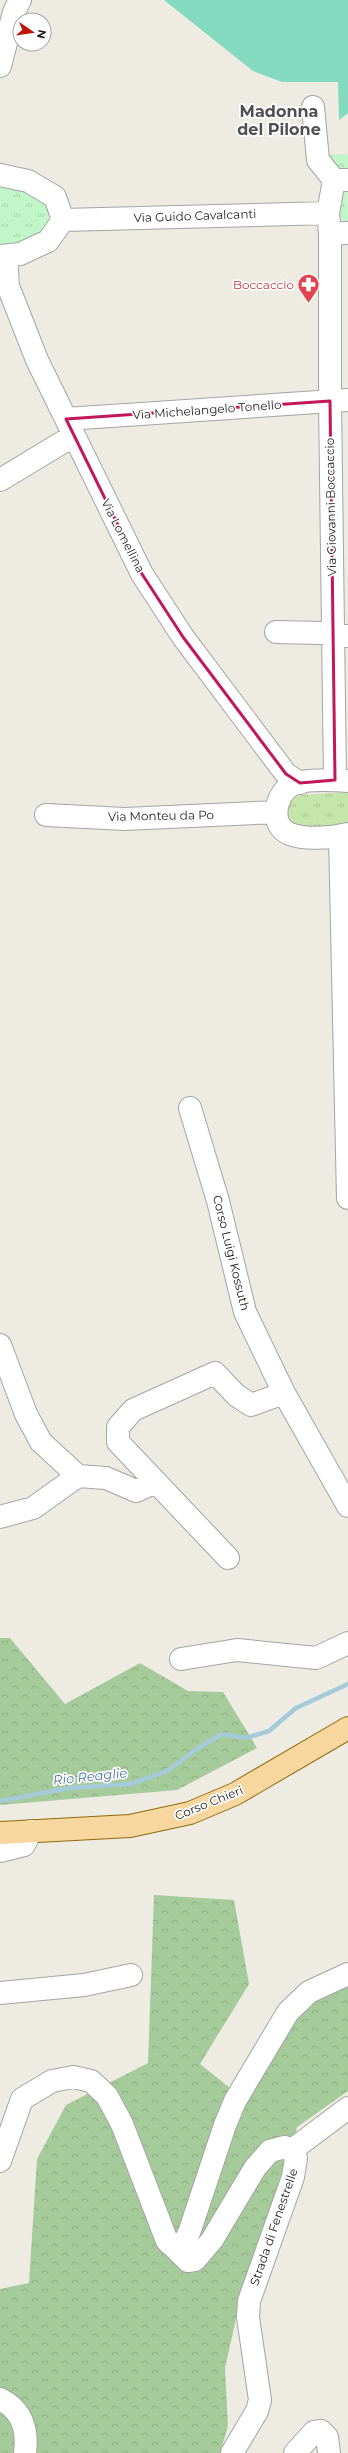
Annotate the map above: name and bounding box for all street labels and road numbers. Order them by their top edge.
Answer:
street label: Via Guido Cavalcanti [133,206,257,225]
street label: Via Michelangelo Tonello [132,397,282,422]
street label: Via Giovanni Boccaccio [322,438,339,576]
street label: Via Lomellina [98,496,149,575]
street label: Via Monteu da Po [108,807,214,824]
street label: Corso Luigi Kossuth [210,1194,253,1312]
street label: Corso Chieri [173,1782,245,1823]
street label: Strada di Fenestrelle [246,2166,301,2287]

